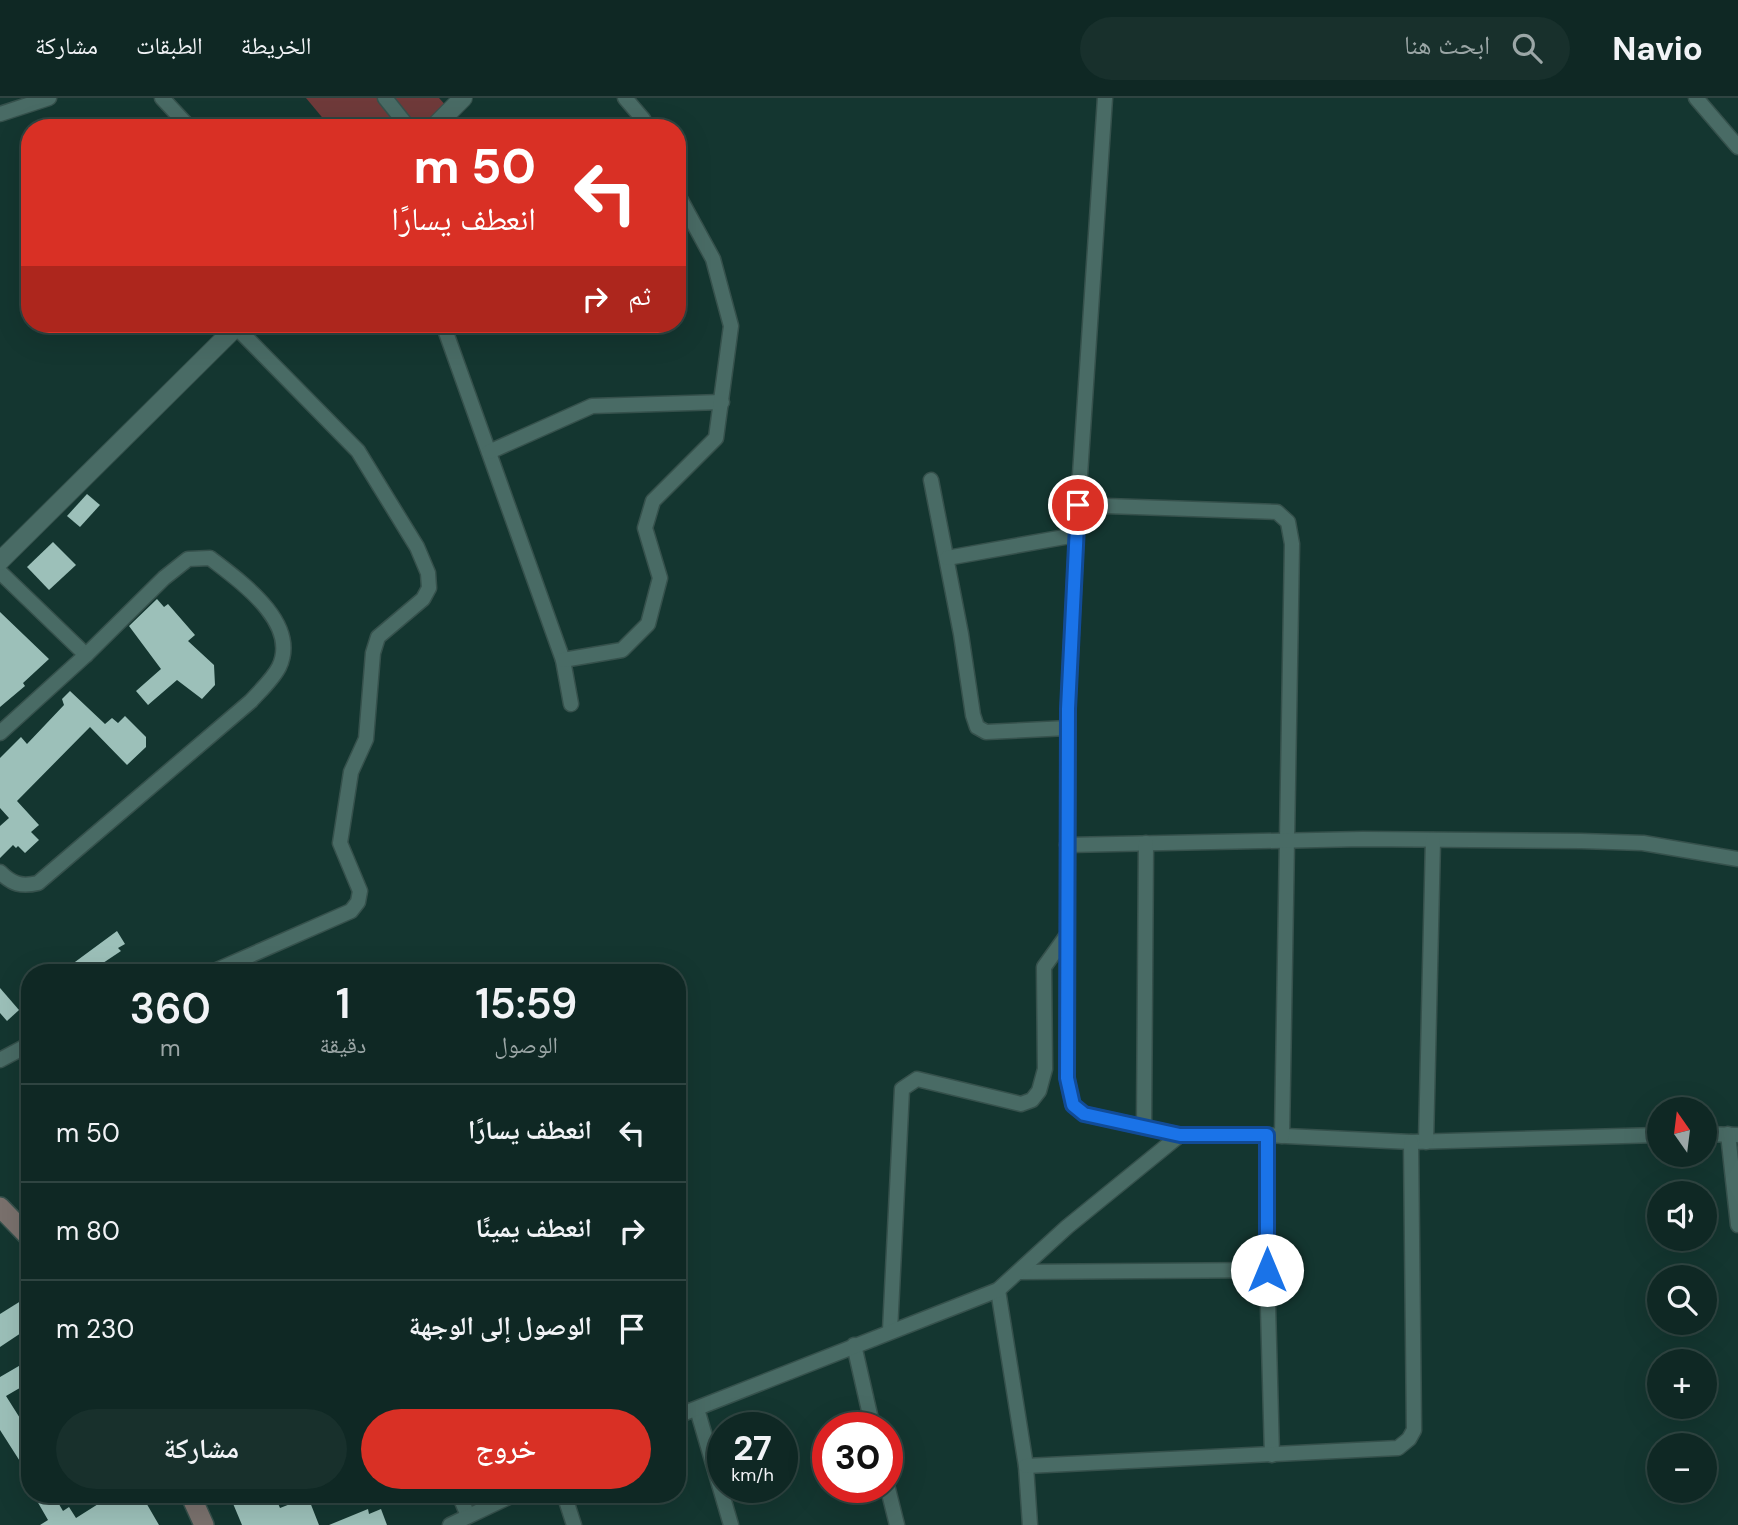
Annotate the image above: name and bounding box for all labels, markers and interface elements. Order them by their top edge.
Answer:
search box [1080,17,1570,80]
text: Navio [1612,27,1703,70]
text: ابحث هنا [1404,28,1490,62]
icon: search [1508,29,1546,67]
text: مشاركة [35,30,98,61]
text: الطبقات [136,30,203,61]
text: الخريطة [241,30,311,61]
text: 50 m [413,134,536,198]
icon: left [560,147,651,238]
text: انعطف يسارًا [391,198,536,240]
text: ثم [628,279,651,313]
icon: right [576,280,614,318]
pin [1048,475,1108,535]
icon: arrive [1059,486,1097,524]
text: 1 [336,976,350,1031]
text: 15:59 [475,976,577,1031]
text: 360 [130,981,211,1036]
text: دقيقة [320,1030,366,1060]
text: الوصول [494,1030,558,1060]
text: m [160,1033,181,1063]
north arrow [1647,1097,1717,1167]
map controls [1647,1097,1717,1503]
text: انعطف يسارًا [468,1113,592,1147]
icon: left [613,1114,651,1152]
text: 50 m [56,1116,120,1150]
button: sound [1647,1181,1717,1251]
text: انعطف يمينًا [476,1211,592,1245]
icon: right [613,1212,651,1250]
text: 80 m [56,1214,120,1248]
position arrow [1230,1233,1304,1307]
button: search [1647,1265,1717,1335]
text: الوصول إلى الوجهة [409,1309,592,1343]
icon: arrive [613,1310,651,1348]
text: 230 m [56,1312,134,1346]
button: + [1647,1349,1717,1419]
button: مشاركة [56,1409,347,1489]
button: خروج [361,1409,651,1489]
speed limit sign: 30 [812,1412,903,1503]
text: 27 [733,1425,772,1471]
button: − [1647,1433,1717,1503]
text: km/h [731,1463,774,1487]

